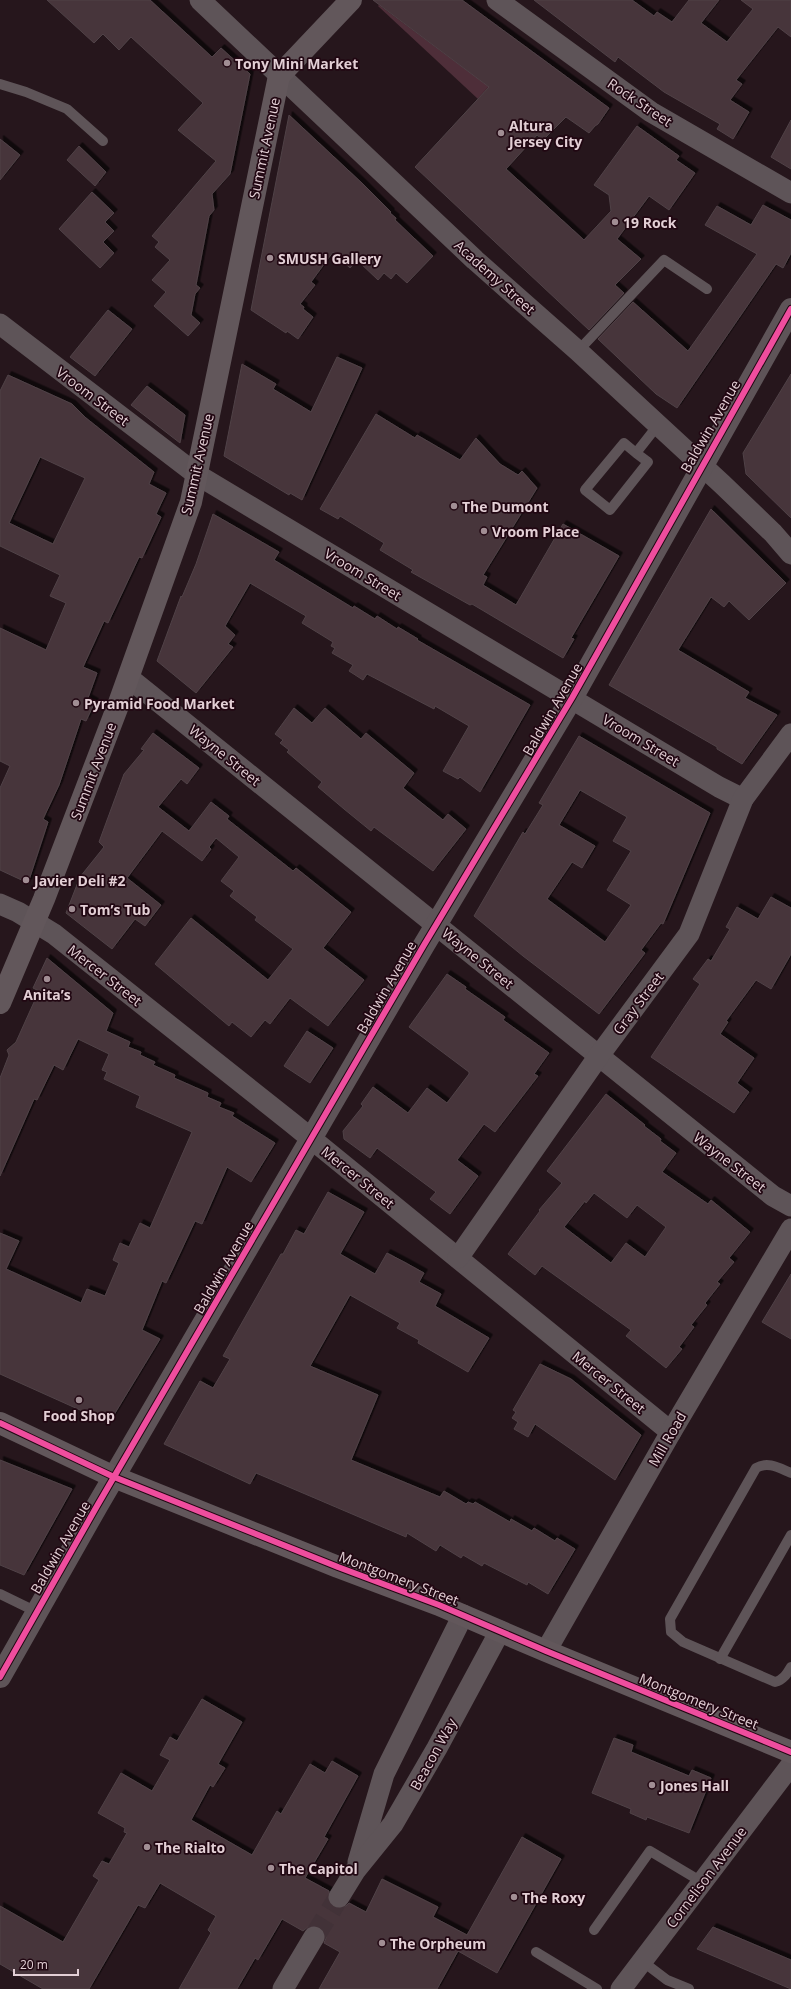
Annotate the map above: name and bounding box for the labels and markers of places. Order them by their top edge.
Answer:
place label: Tony Mini Market [235,54,358,73]
marker: Tony Mini Market [222,58,232,68]
place label: Altura Jersey City [507,116,582,151]
marker: Altura Jersey City [496,128,506,138]
place label: 19 Rock [623,213,677,232]
marker: 19 Rock [610,217,620,227]
place label: SMUSH Gallery [278,249,381,268]
marker: SMUSH Gallery [265,253,275,263]
place label: The Dumont [462,497,548,516]
marker: The Dumont [449,501,459,511]
place label: Vroom Place [492,522,579,541]
marker: Vroom Place [479,526,489,536]
place label: Pyramid Food Market [84,694,235,713]
marker: Pyramid Food Market [71,698,81,708]
place label: Javier Deli #2 [32,871,125,890]
marker: Javier Deli #2 [21,875,31,885]
place label: Tom’s Tub [80,900,150,919]
marker: Tom’s Tub [67,904,77,914]
marker: Anita’s [42,974,52,984]
place label: Anita’s [23,985,71,1004]
marker: Food Shop [74,1395,84,1405]
place label: Food Shop [43,1406,115,1425]
place label: Jones Hall [658,1776,729,1795]
marker: Jones Hall [647,1780,657,1790]
place label: The Rialto [155,1838,226,1857]
marker: The Rialto [142,1842,152,1852]
place label: The Capitol [279,1859,358,1878]
marker: The Capitol [266,1863,276,1873]
place label: The Roxy [522,1888,585,1907]
marker: The Roxy [509,1892,519,1902]
place label: The Orpheum [390,1934,486,1953]
marker: The Orpheum [377,1938,387,1948]

